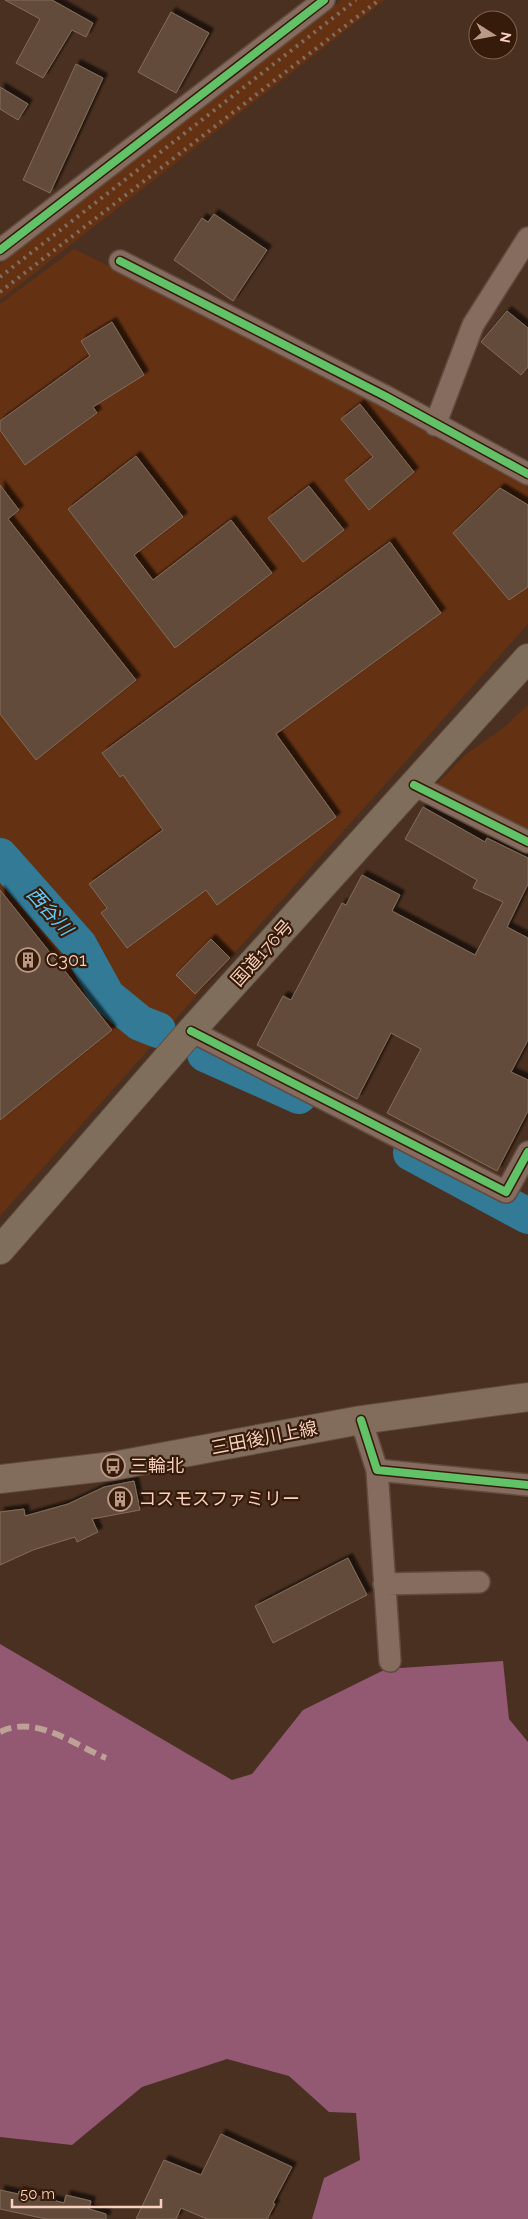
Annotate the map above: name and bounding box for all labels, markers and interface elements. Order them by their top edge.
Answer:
north arrow [468,10,518,60]
text: N [497,31,515,44]
water label: 西谷川 [23,882,79,941]
street label: 国道176号 [226,915,297,990]
building icon: C301 [15,947,41,973]
place label: C301 [46,949,87,970]
street label: 三田後川上線 [209,1417,319,1458]
bus stop icon: 三輪北 [100,1453,126,1479]
place label: 三輪北 [130,1455,184,1476]
building icon: コスモスファミリー [107,1486,133,1512]
place label: コスモスファミリー [138,1488,300,1509]
scale bar [12,2176,161,2208]
text: 50 m [20,2185,55,2203]

